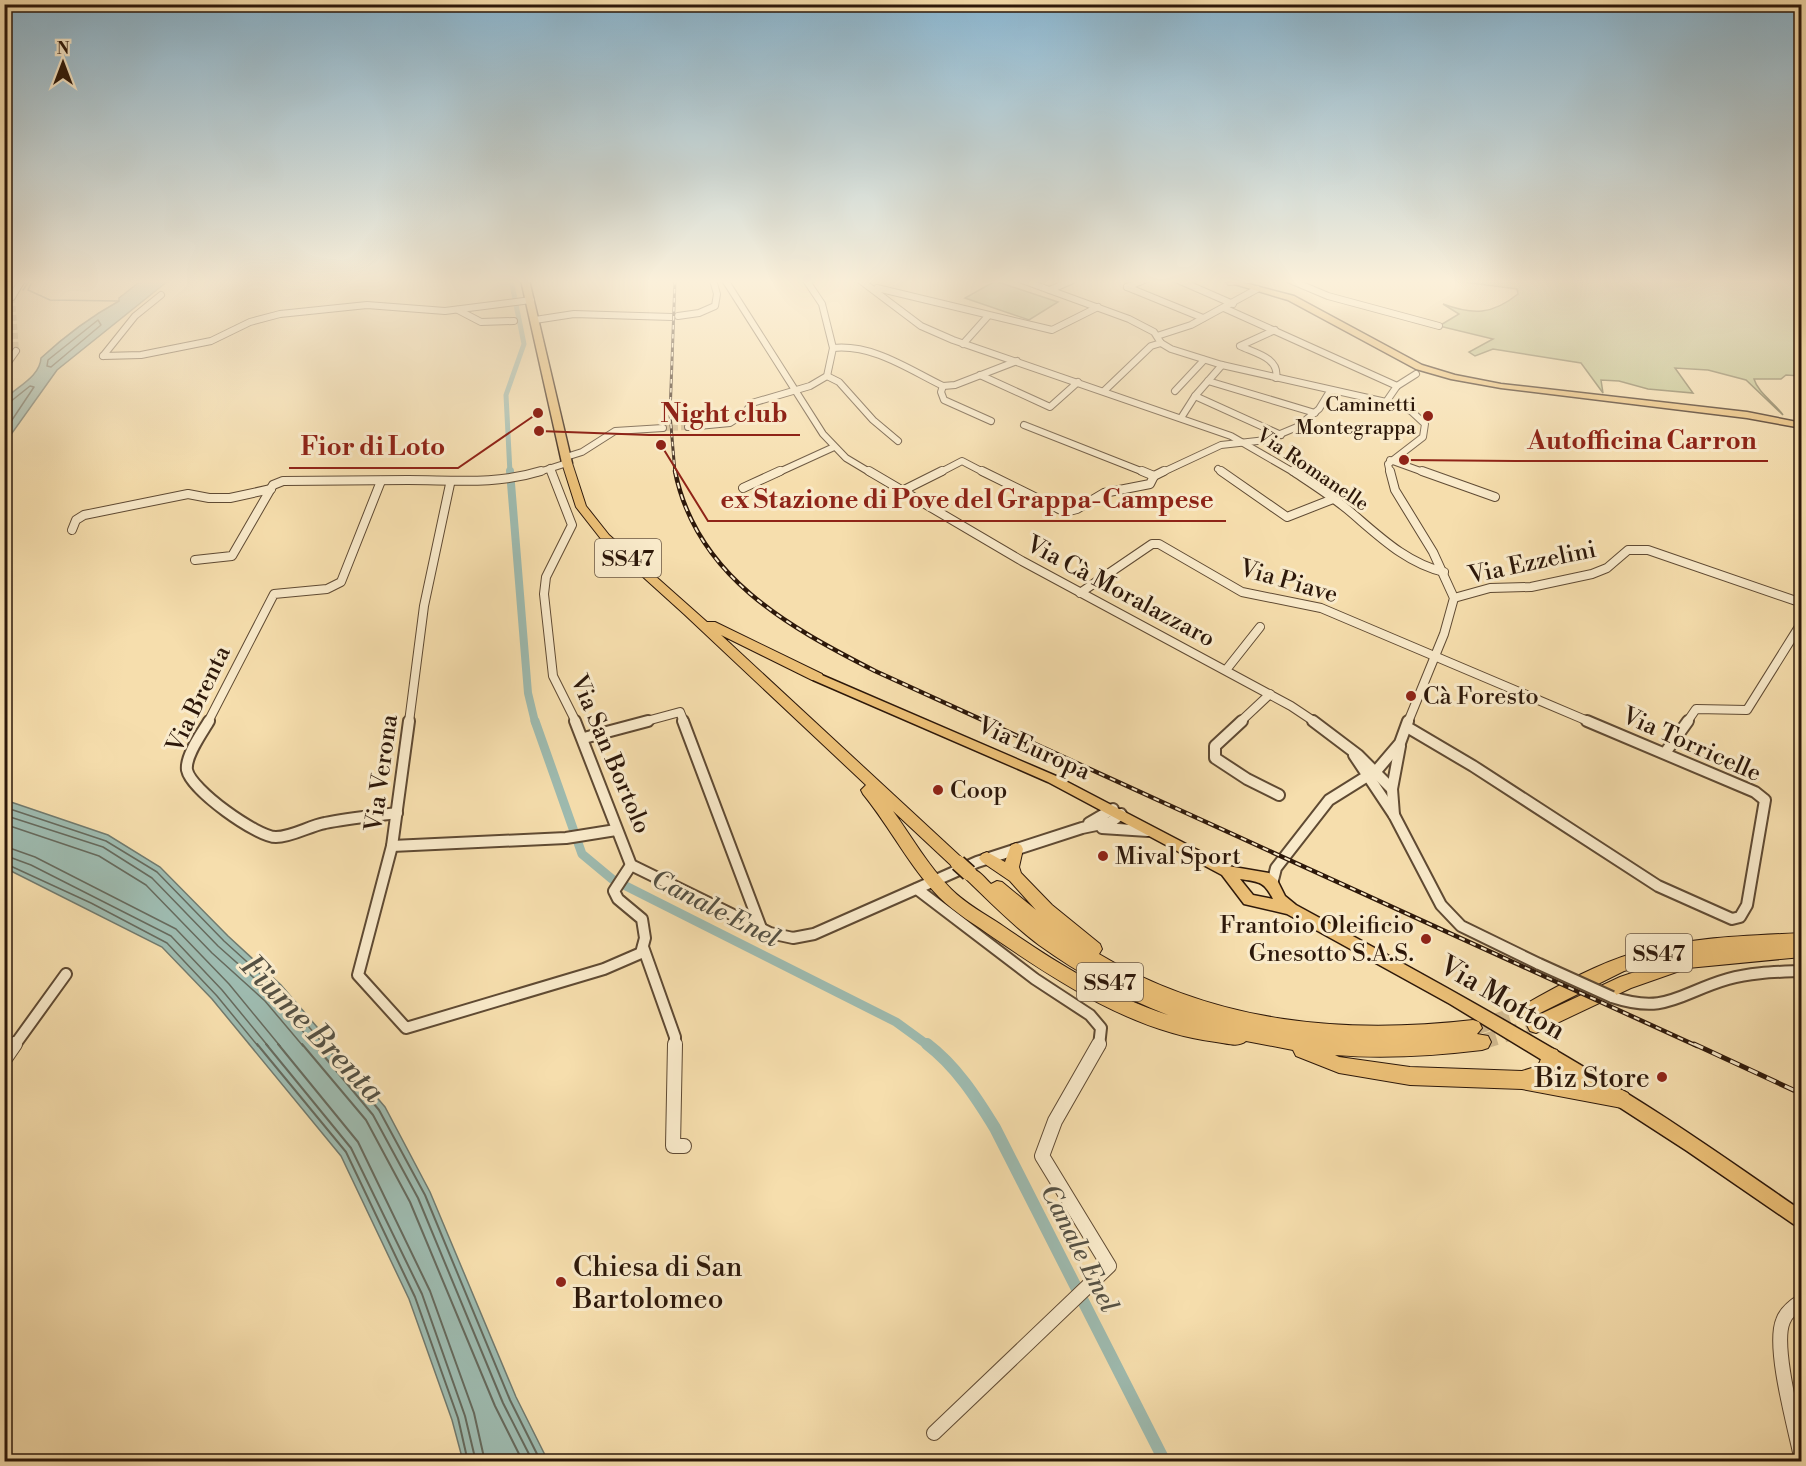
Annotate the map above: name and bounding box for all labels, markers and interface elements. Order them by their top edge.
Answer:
north arrow [33,33,93,93]
text: N [57,39,70,59]
callout: Night club [649,391,800,435]
place label: Caminetti Montegrappa [1295,393,1417,441]
text: Night club [660,398,788,430]
marker: Caminetti Montegrappa [1421,409,1435,423]
callout: Autofficina Carron [1515,417,1768,461]
street label: Via Romanelle [1250,423,1373,517]
callout: Fior di Loto [289,424,458,468]
text: Autofficina Carron [1526,425,1757,457]
text: Fior di Loto [301,431,445,463]
callout: ex Stazione di Pove del Grappa-Campese [708,477,1226,521]
text: ex Stazione di Pove del Grappa-Campese [720,484,1214,516]
street label: Via Cà Moralazzaro [1020,529,1220,654]
street label: Via Ezzelini [1465,535,1599,591]
road number: SS47 [595,539,661,577]
street label: Via Piave [1235,553,1341,610]
street label: Via Brenta [160,640,238,759]
street label: Via San Bortolo [563,670,657,838]
place label: Cà Foresto [1423,682,1539,712]
marker: Cà Foresto [1404,689,1418,703]
street label: Via Torricelle [1616,700,1766,789]
street label: Via Europa [971,710,1096,787]
street label: Via Verona [359,712,405,835]
place label: Coop [950,776,1007,806]
marker: Coop [931,783,945,797]
place label: Mival Sport [1115,842,1241,872]
marker: Mival Sport [1096,849,1110,863]
water label: Canale Enel [646,863,786,955]
place label: Frantoio Oleificio Gnesotto S.A.S. [1220,911,1414,969]
marker: Frantoio Oleificio Gnesotto S.A.S. [1419,932,1433,946]
road number: SS47 [1626,934,1692,972]
water label: Fiume Brenta [232,946,393,1111]
street label: Via Motton [1432,948,1572,1049]
road number: SS47 [1077,963,1143,1001]
place label: Biz Store [1533,1061,1650,1096]
marker: Biz Store [1655,1070,1669,1084]
water label: Canale Enel [1033,1179,1125,1318]
place label: Chiesa di San Bartolomeo [572,1250,743,1317]
marker: Chiesa di San Bartolomeo [554,1275,568,1289]

